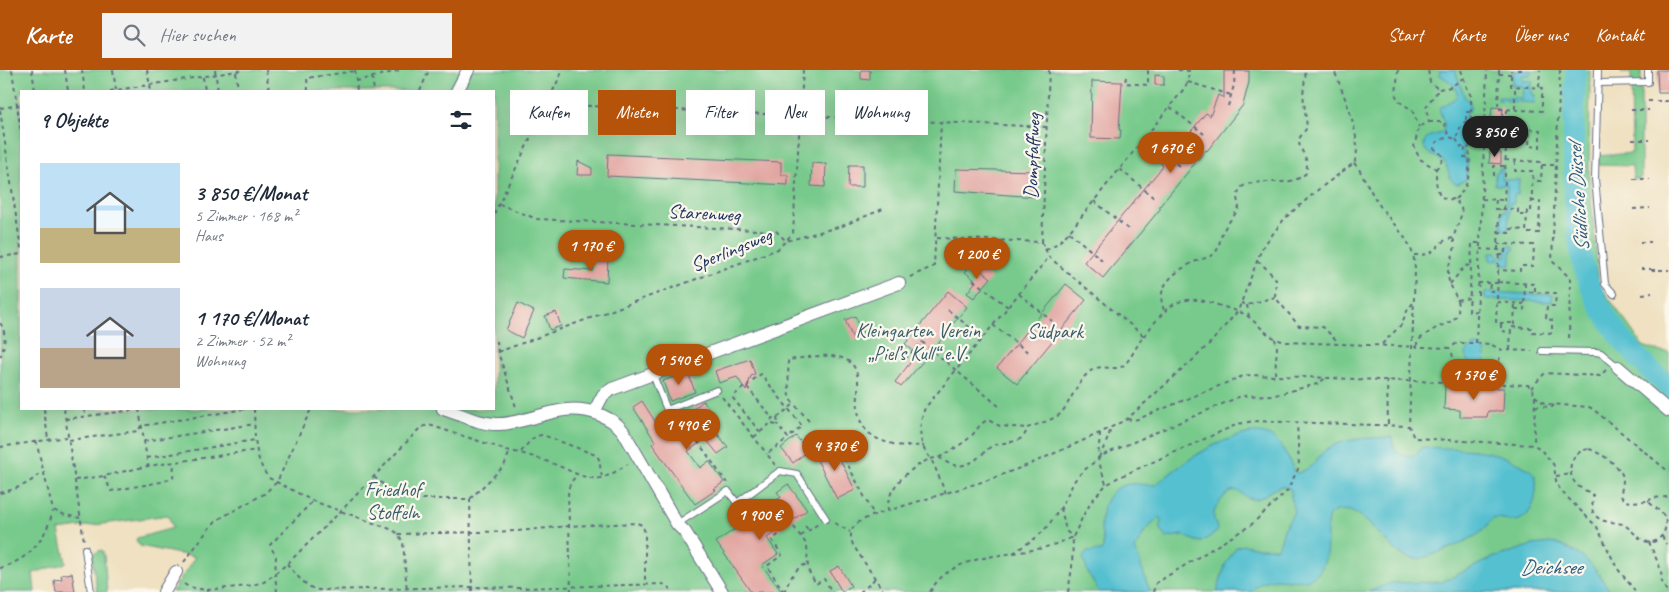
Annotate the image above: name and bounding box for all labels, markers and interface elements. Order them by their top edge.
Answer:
search box [102,13,452,58]
text: Karte [25,20,72,50]
icon: search [120,21,148,49]
text: Hier suchen [160,23,236,47]
text: Start [1388,24,1423,46]
text: Karte [1451,24,1486,46]
text: Über uns [1514,24,1568,46]
text: Kontakt [1596,24,1644,46]
chip: Kaufen [510,90,588,135]
chip: Mieten [598,90,676,135]
chip: Filter [686,90,755,135]
chip: Neu [765,90,825,135]
chip: Wohnung [835,90,928,135]
icon: filters [447,106,475,134]
text: 9 Objekte [40,107,108,133]
street label: Dompfaffweg [1018,111,1046,199]
pin: 3 850 € [1449,116,1541,158]
text: 3 850 € [1473,122,1517,142]
pin: 1 670 € [1125,132,1217,174]
water label: Südliche Düssel [1561,137,1595,253]
text: 1 670 € [1149,138,1193,158]
text: 3 850 €/Monat [195,180,307,206]
icon: home [80,183,140,243]
street label: Starenweg [667,199,743,227]
text: 5 Zimmer · 168 m² [195,206,297,226]
street label: Sperlingsweg [687,222,777,278]
text: Haus [195,226,222,246]
pin: 1 170 € [545,230,637,272]
text: 1 170 € [569,236,613,256]
pin: 1 200 € [931,238,1023,280]
text: 1 200 € [955,244,999,264]
text: 1 170 €/Monat [195,305,307,331]
icon: home [80,308,140,368]
park label: Kleingarten Verein „Piel’s Kull“ e.V. [856,318,981,366]
park label: Südpark [1027,319,1085,344]
text: 2 Zimmer · 52 m² [195,331,290,351]
pin: 1 540 € [633,344,725,386]
text: 1 540 € [657,350,701,370]
text: Wohnung [195,351,246,371]
pin: 1 570 € [1428,358,1520,401]
text: 1 570 € [1452,365,1496,385]
pin: 1 490 € [641,408,733,451]
text: 1 490 € [665,415,709,435]
pin: 4 370 € [789,430,881,472]
text: 4 370 € [813,436,857,456]
park label: Friedhof Stoffeln [365,477,425,525]
pin: 1 900 € [714,498,806,541]
text: 1 900 € [738,505,782,525]
water label: Deichsee [1521,554,1585,580]

